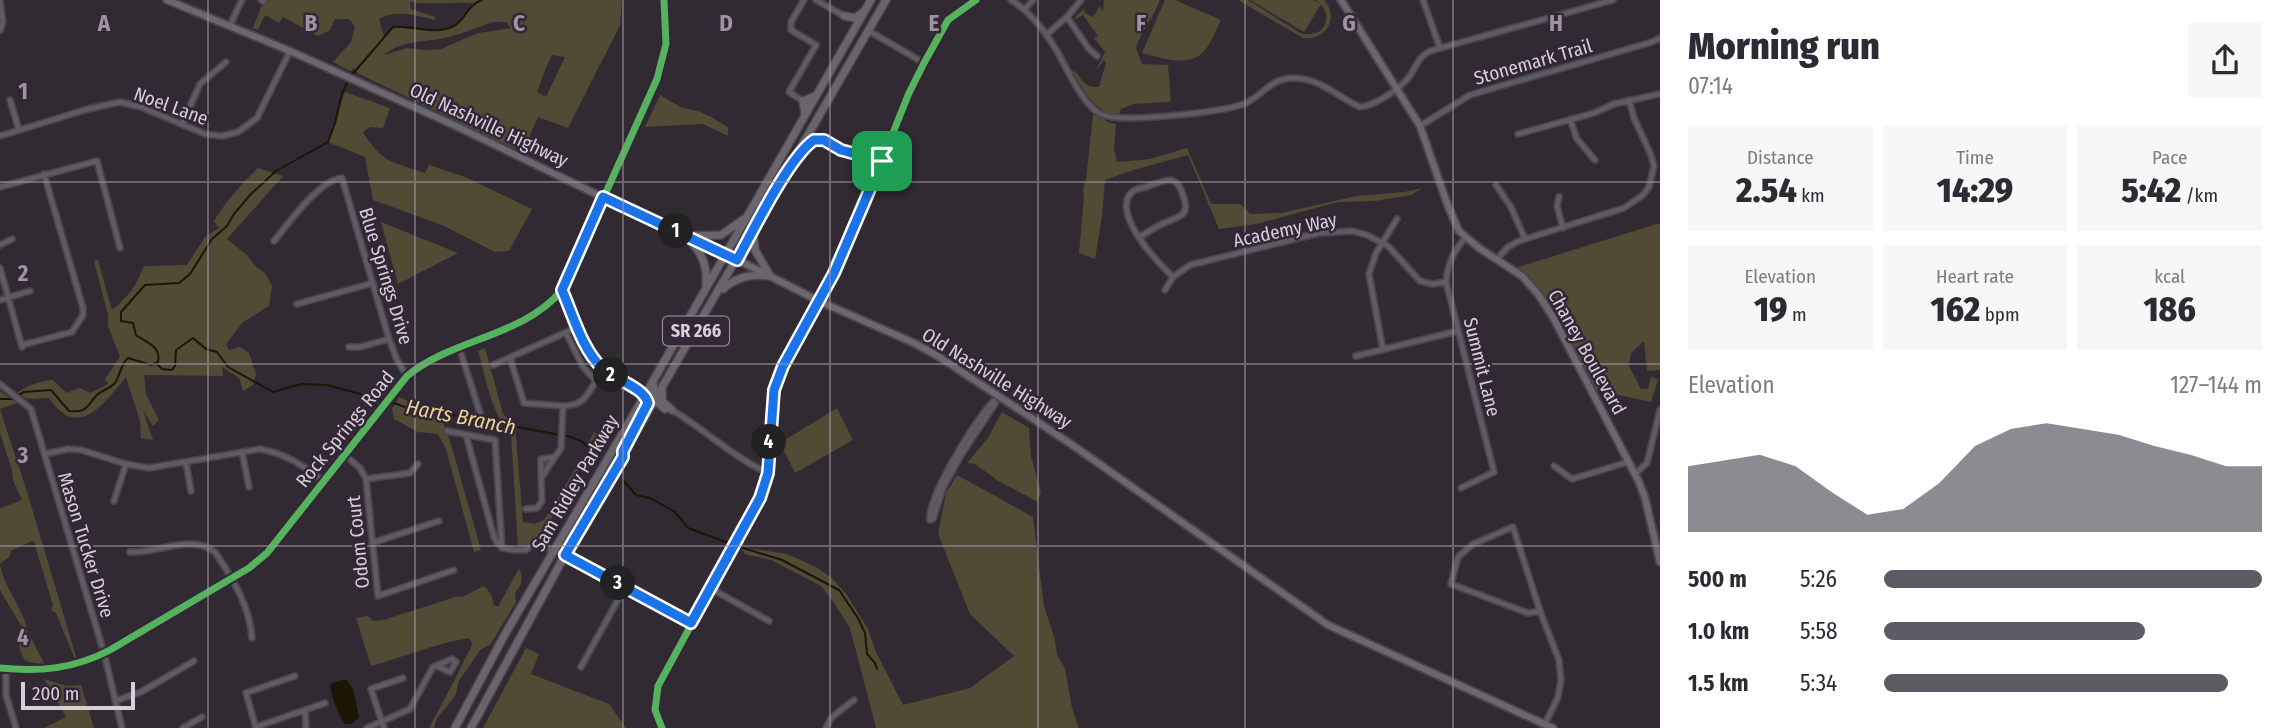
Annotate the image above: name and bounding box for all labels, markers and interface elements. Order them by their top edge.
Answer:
text: A [97,9,111,37]
text: B [305,9,318,37]
text: C [513,9,525,37]
text: D [719,9,733,37]
text: E [929,9,940,37]
text: F [1136,9,1146,37]
text: G [1342,9,1356,37]
text: H [1549,9,1563,37]
text: Morning run [1688,23,1880,69]
button: share [2188,23,2262,97]
street label: Stonemark Trail [1471,34,1595,90]
text: 07:14 [1688,72,1733,100]
text: 1 [18,77,28,105]
street label: Old Nashville Highway [406,78,572,172]
street label: Noel Lane [131,82,211,130]
pin [852,131,912,191]
icon: arrive [863,142,901,180]
text: Distance [1747,146,1814,169]
text: Time [1956,146,1994,169]
text: Pace [2152,146,2187,169]
text: 2.54 [1736,169,1797,211]
text: 14:29 [1937,169,2013,211]
text: 5:42 [2121,169,2181,211]
text: km [1797,184,1825,207]
text: /km [2181,184,2218,207]
street label: Blue Springs Drive [354,205,418,347]
street label: Academy Way [1231,208,1339,252]
pin: 1 [658,214,694,248]
text: 1 [671,219,680,242]
text: 2 [17,259,29,287]
text: Elevation [1745,265,1816,288]
text: Heart rate [1936,265,2014,288]
text: kcal [2154,265,2185,288]
street label: Chaney Boulevard [1543,285,1631,419]
text: 19 [1754,288,1788,330]
text: 162 [1930,288,1980,330]
text: 186 [2143,288,2196,330]
text: m [1788,303,1807,326]
text: bpm [1980,303,2020,326]
street label: Summit Lane [1459,315,1505,419]
road number: SR 266 [663,316,729,346]
street label: Old Nashville Highway [918,323,1077,434]
pin: 2 [594,358,628,392]
text: 2 [606,363,615,386]
street label: Rock Springs Road [291,366,399,492]
text: Elevation [1688,371,1775,399]
text: 127–144 m [2170,371,2262,399]
water label: Harts Branch [404,394,518,440]
street label: Sam Ridley Parkway [527,410,624,555]
pin: 4 [752,424,786,460]
text: 4 [764,430,773,453]
text: 3 [17,441,29,469]
street label: Mason Tucker Drive [53,470,119,620]
street label: Odom Court [342,494,374,590]
text: 500 m [1688,565,1747,593]
text: 5:26 [1800,565,1837,593]
pin: 3 [600,566,636,600]
text: 3 [613,571,622,594]
text: 1.0 km [1688,617,1749,645]
text: 5:58 [1800,617,1838,645]
text: 4 [17,623,29,651]
text: 1.5 km [1688,669,1749,697]
text: 5:34 [1800,669,1837,697]
scale bar [21,679,135,711]
text: 200 m [32,682,79,705]

